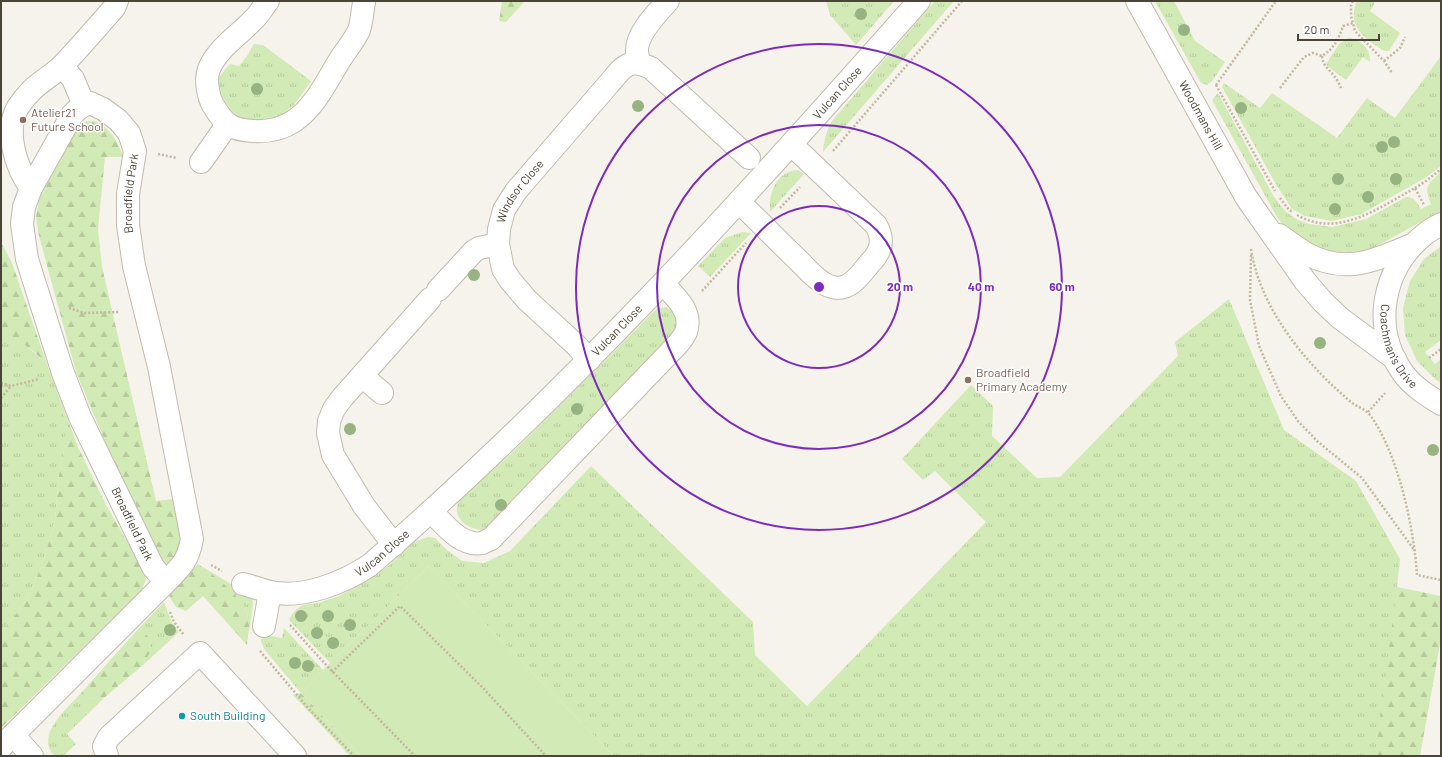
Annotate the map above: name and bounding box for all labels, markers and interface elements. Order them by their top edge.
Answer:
scale bar [1298,16,1379,42]
text: 20 m [1304,22,1330,36]
street label: Vulcan Close [809,63,864,122]
street label: Woodmans Hill [1177,78,1226,152]
place label: Atelier21 Future School [31,105,103,133]
marker: Atelier21 Future School [18,115,28,125]
street label: Broadfield Park [120,152,140,235]
street label: Windsor Close [493,156,546,224]
text: 20 m [887,279,913,293]
text: 40 m [968,279,994,293]
text: 60 m [1049,279,1075,293]
centre of rings [812,280,826,294]
street label: Vulcan Close [588,301,644,358]
street label: Coachman's Drive [1378,303,1421,391]
place label: Broadfield Primary Academy [976,365,1067,393]
marker: Broadfield Primary Academy [963,375,973,385]
street label: Broadfield Park [109,484,157,563]
street label: Vulcan Close [352,526,412,579]
place label: South Building [190,708,265,722]
marker: South Building [177,711,187,721]

